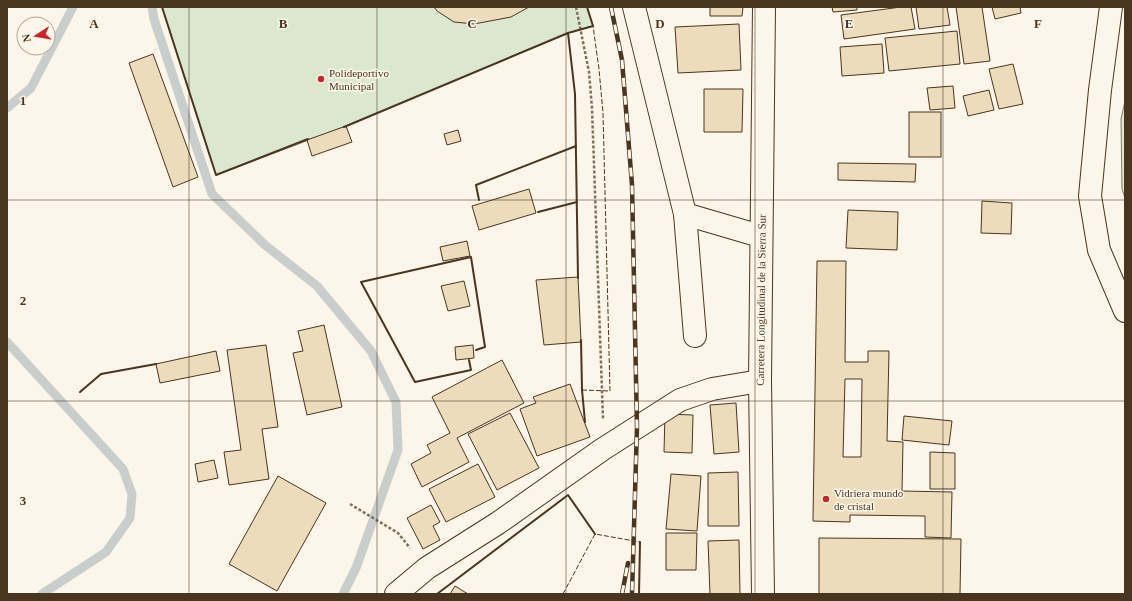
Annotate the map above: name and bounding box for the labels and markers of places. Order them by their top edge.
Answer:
place label: Polideportivo Municipal [329,67,389,92]
marker: Polideportivo Municipal [316,74,326,84]
place label: Vidriera mundo de cristal [834,487,904,512]
marker: Vidriera mundo de cristal [821,494,831,504]

